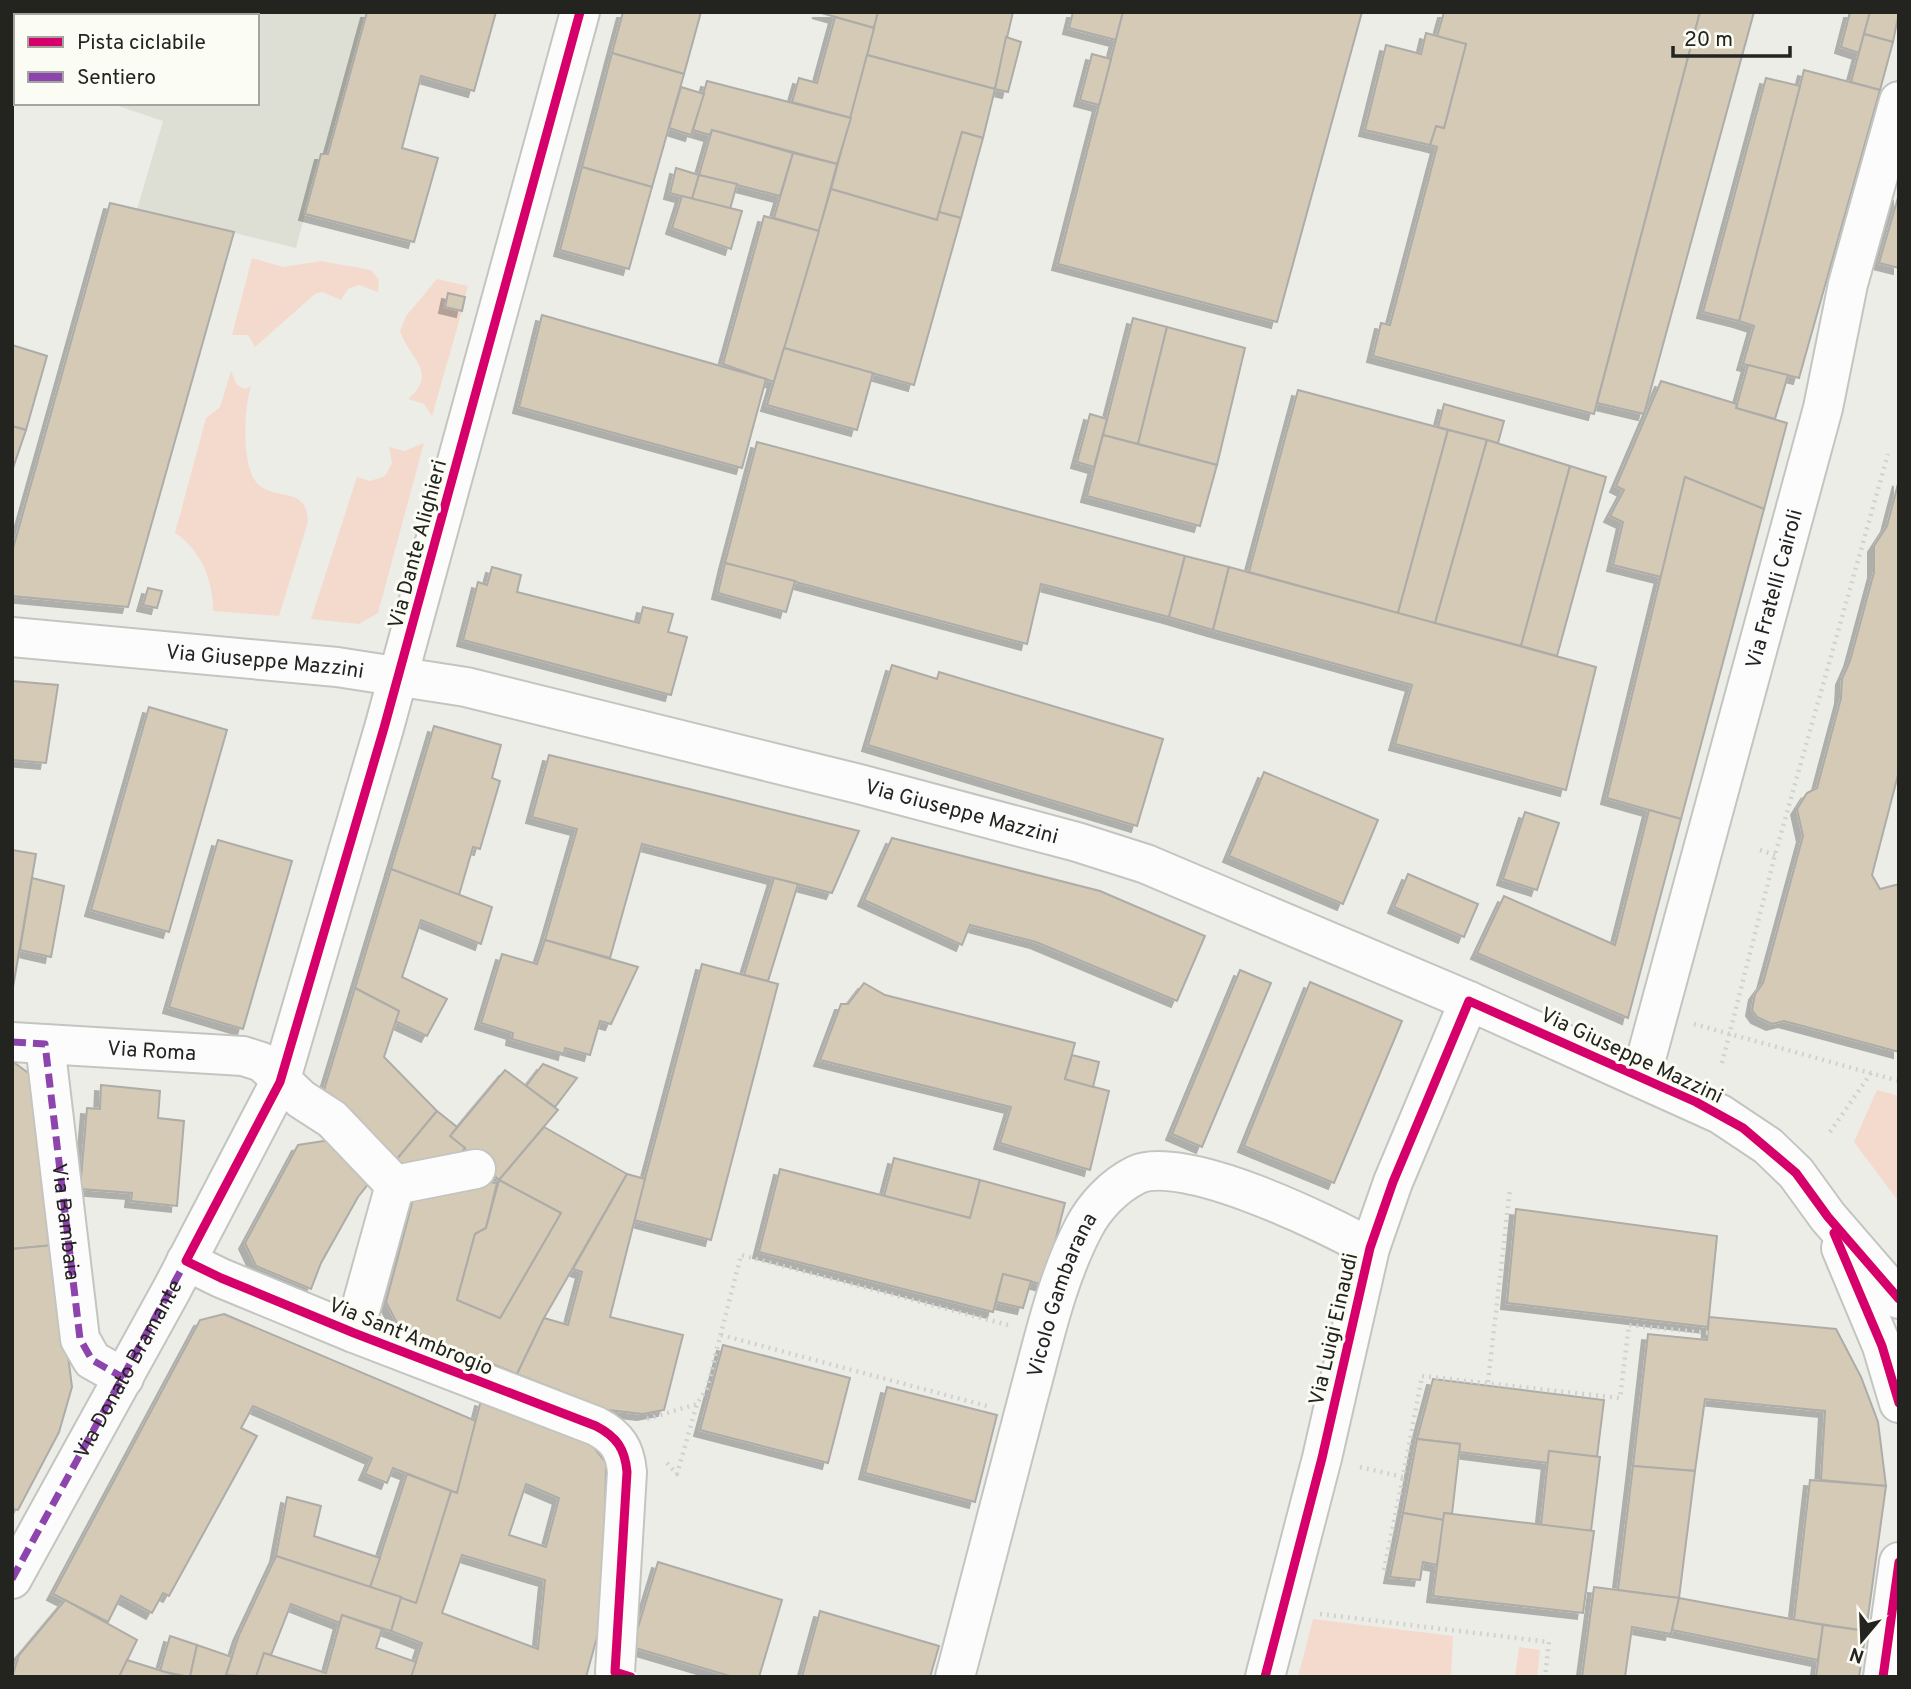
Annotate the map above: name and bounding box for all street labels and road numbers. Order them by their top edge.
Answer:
street label: Via Dante Alighieri [383,457,454,632]
street label: Via Fratelli Cairoli [1741,506,1810,672]
street label: Via Giuseppe Mazzini [164,639,366,686]
street label: Via Giuseppe Mazzini [862,774,1061,851]
street label: Via Giuseppe Mazzini [1535,1002,1727,1111]
street label: Via Roma [106,1036,197,1068]
street label: Via Bambaia [44,1162,85,1282]
street label: Vicolo Gambarana [1022,1208,1104,1380]
street label: Via Luigi Einaudi [1304,1250,1365,1408]
street label: Via Donato Bramante [69,1275,189,1464]
street label: Via Sant'Ambrogio [324,1292,497,1383]

